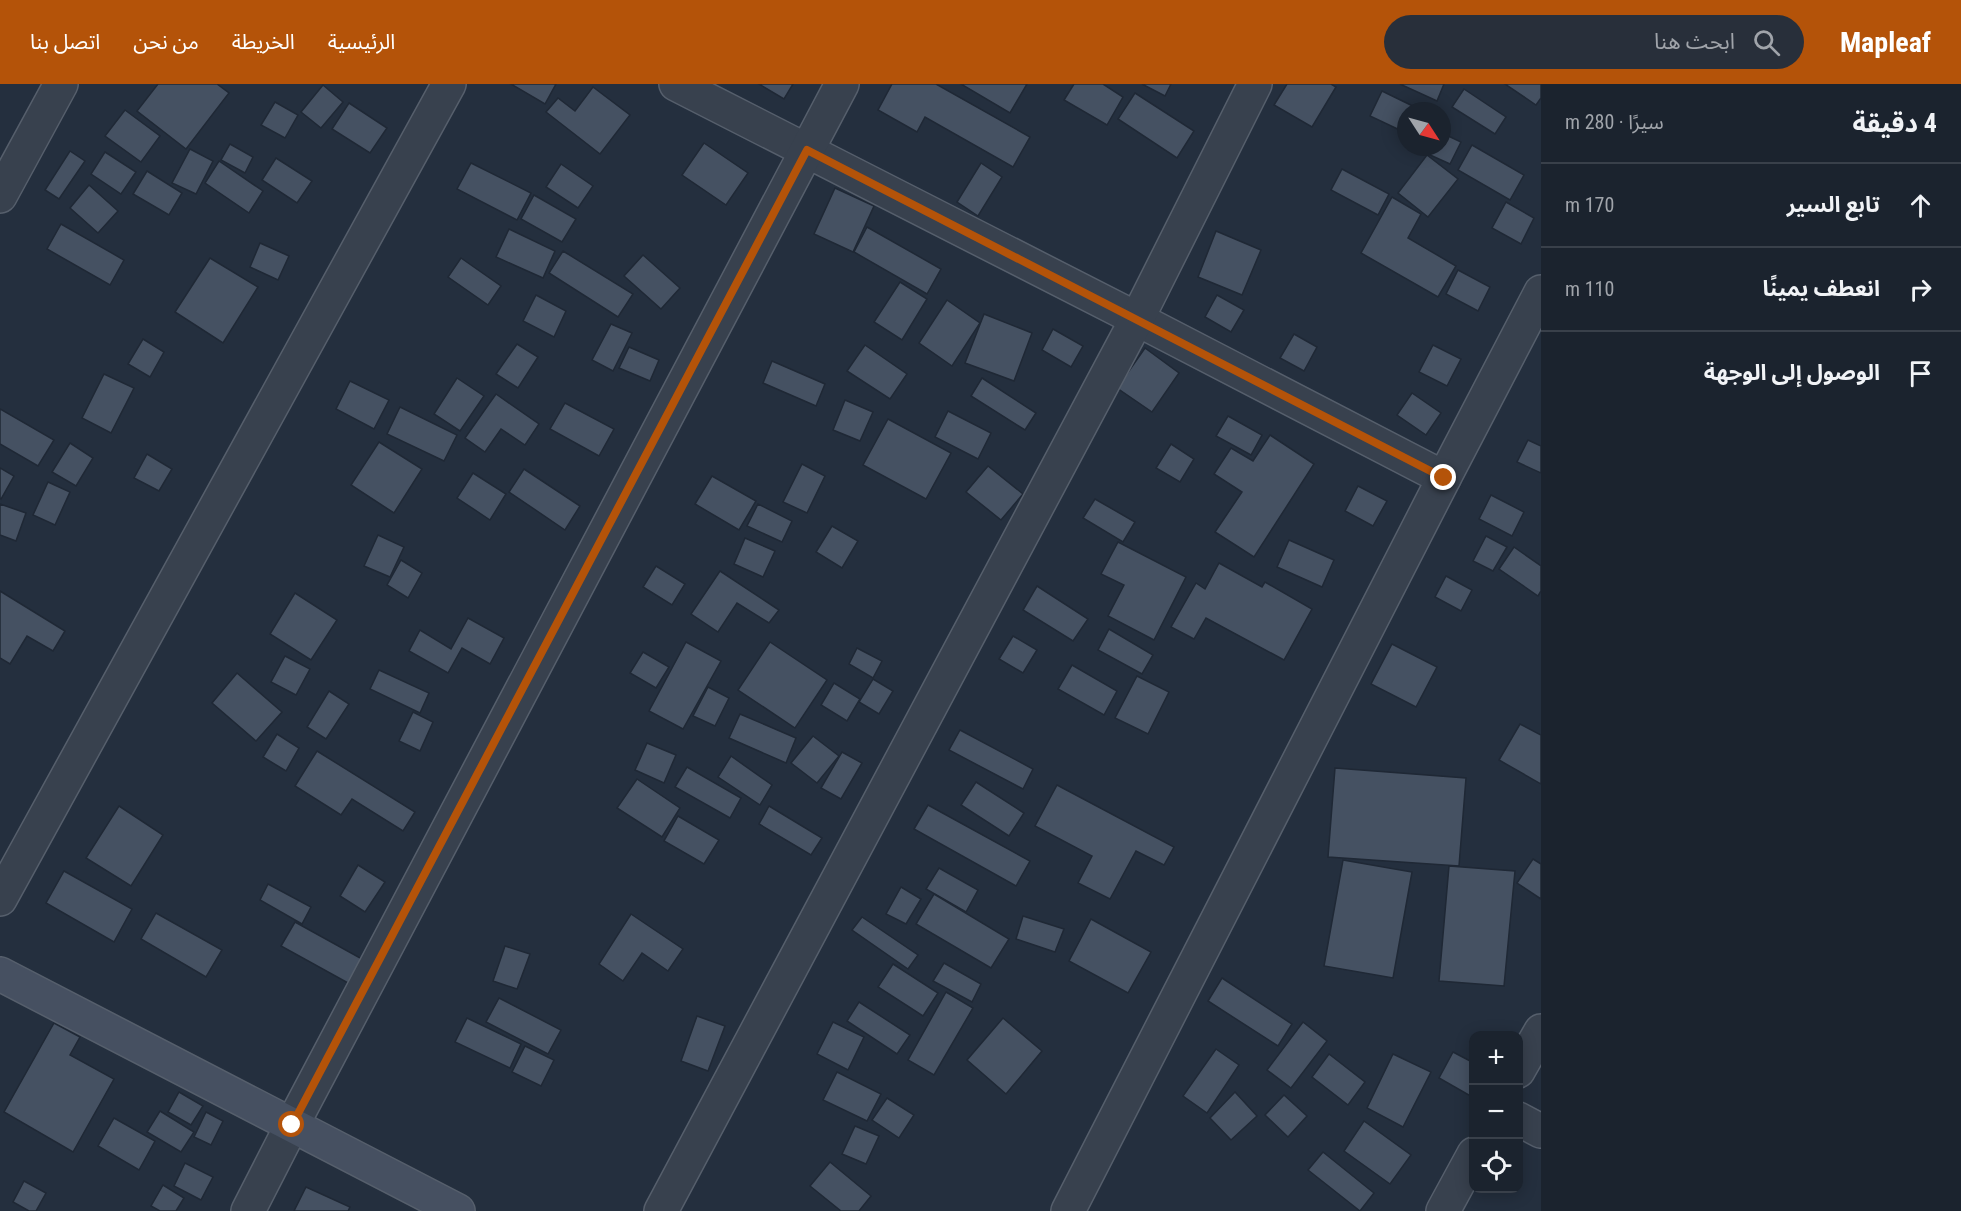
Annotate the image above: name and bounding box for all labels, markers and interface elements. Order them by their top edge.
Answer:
search box [1384,15,1804,69]
icon: search [1750,26,1783,59]
text: Mapleaf [1840,26,1931,59]
text: ابحث هنا [1654,29,1735,54]
text: اتصل بنا [30,30,100,54]
text: من نحن [133,30,199,54]
text: الخريطة [232,30,295,54]
text: الرئيسية [328,30,395,54]
north arrow [1397,102,1451,156]
text: 4 دقيقة [1852,108,1937,138]
text: سيرًا · 280 m [1565,110,1664,134]
icon: ahead [1904,189,1937,222]
text: تابع السير [1787,192,1880,217]
text: 170 m [1565,193,1614,217]
icon: right [1904,273,1937,306]
text: انعطف يمينًا [1762,276,1880,301]
text: 110 m [1565,277,1614,301]
icon: arrive [1904,357,1937,390]
text: الوصول إلى الوجهة [1704,360,1880,385]
route end [1430,464,1456,490]
map controls [1469,1031,1523,1193]
button: + [1469,1031,1523,1085]
button: − [1469,1085,1523,1139]
route start [278,1111,304,1137]
button: locate [1469,1139,1523,1193]

